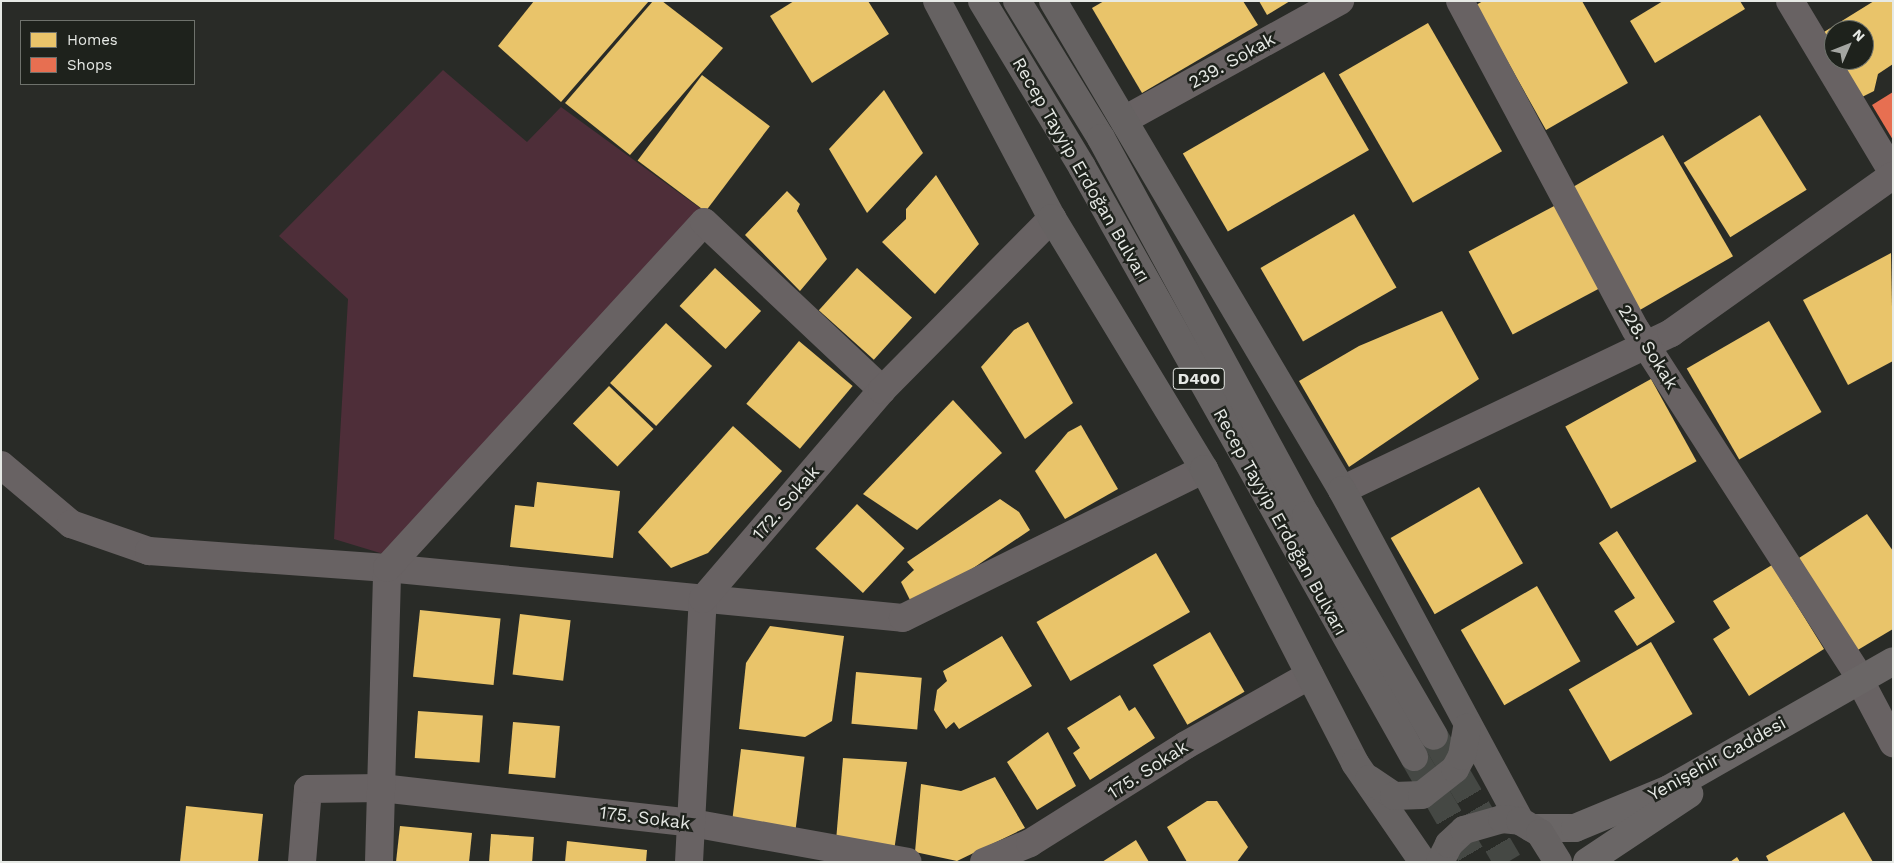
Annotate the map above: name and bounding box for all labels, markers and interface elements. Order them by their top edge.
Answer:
legend [20,20,195,85]
north arrow [1824,20,1874,70]
text: N [1850,26,1868,45]
street label: 239. Sokak [1185,28,1279,94]
text: Homes [67,31,118,49]
street label: Recep Tayyip Erdoğan Bulvarı [1008,54,1154,286]
text: Shops [67,56,112,74]
street label: 228. Sokak [1613,301,1683,393]
road number: D400 [1173,366,1225,392]
street label: Recep Tayyip Erdoğan Bulvarı [1208,405,1352,639]
street label: 172. Sokak [748,461,824,545]
street label: Yenişehir Caddesi [1644,712,1790,806]
street label: 175. Sokak [1104,736,1192,804]
street label: 175. Sokak [598,802,692,834]

